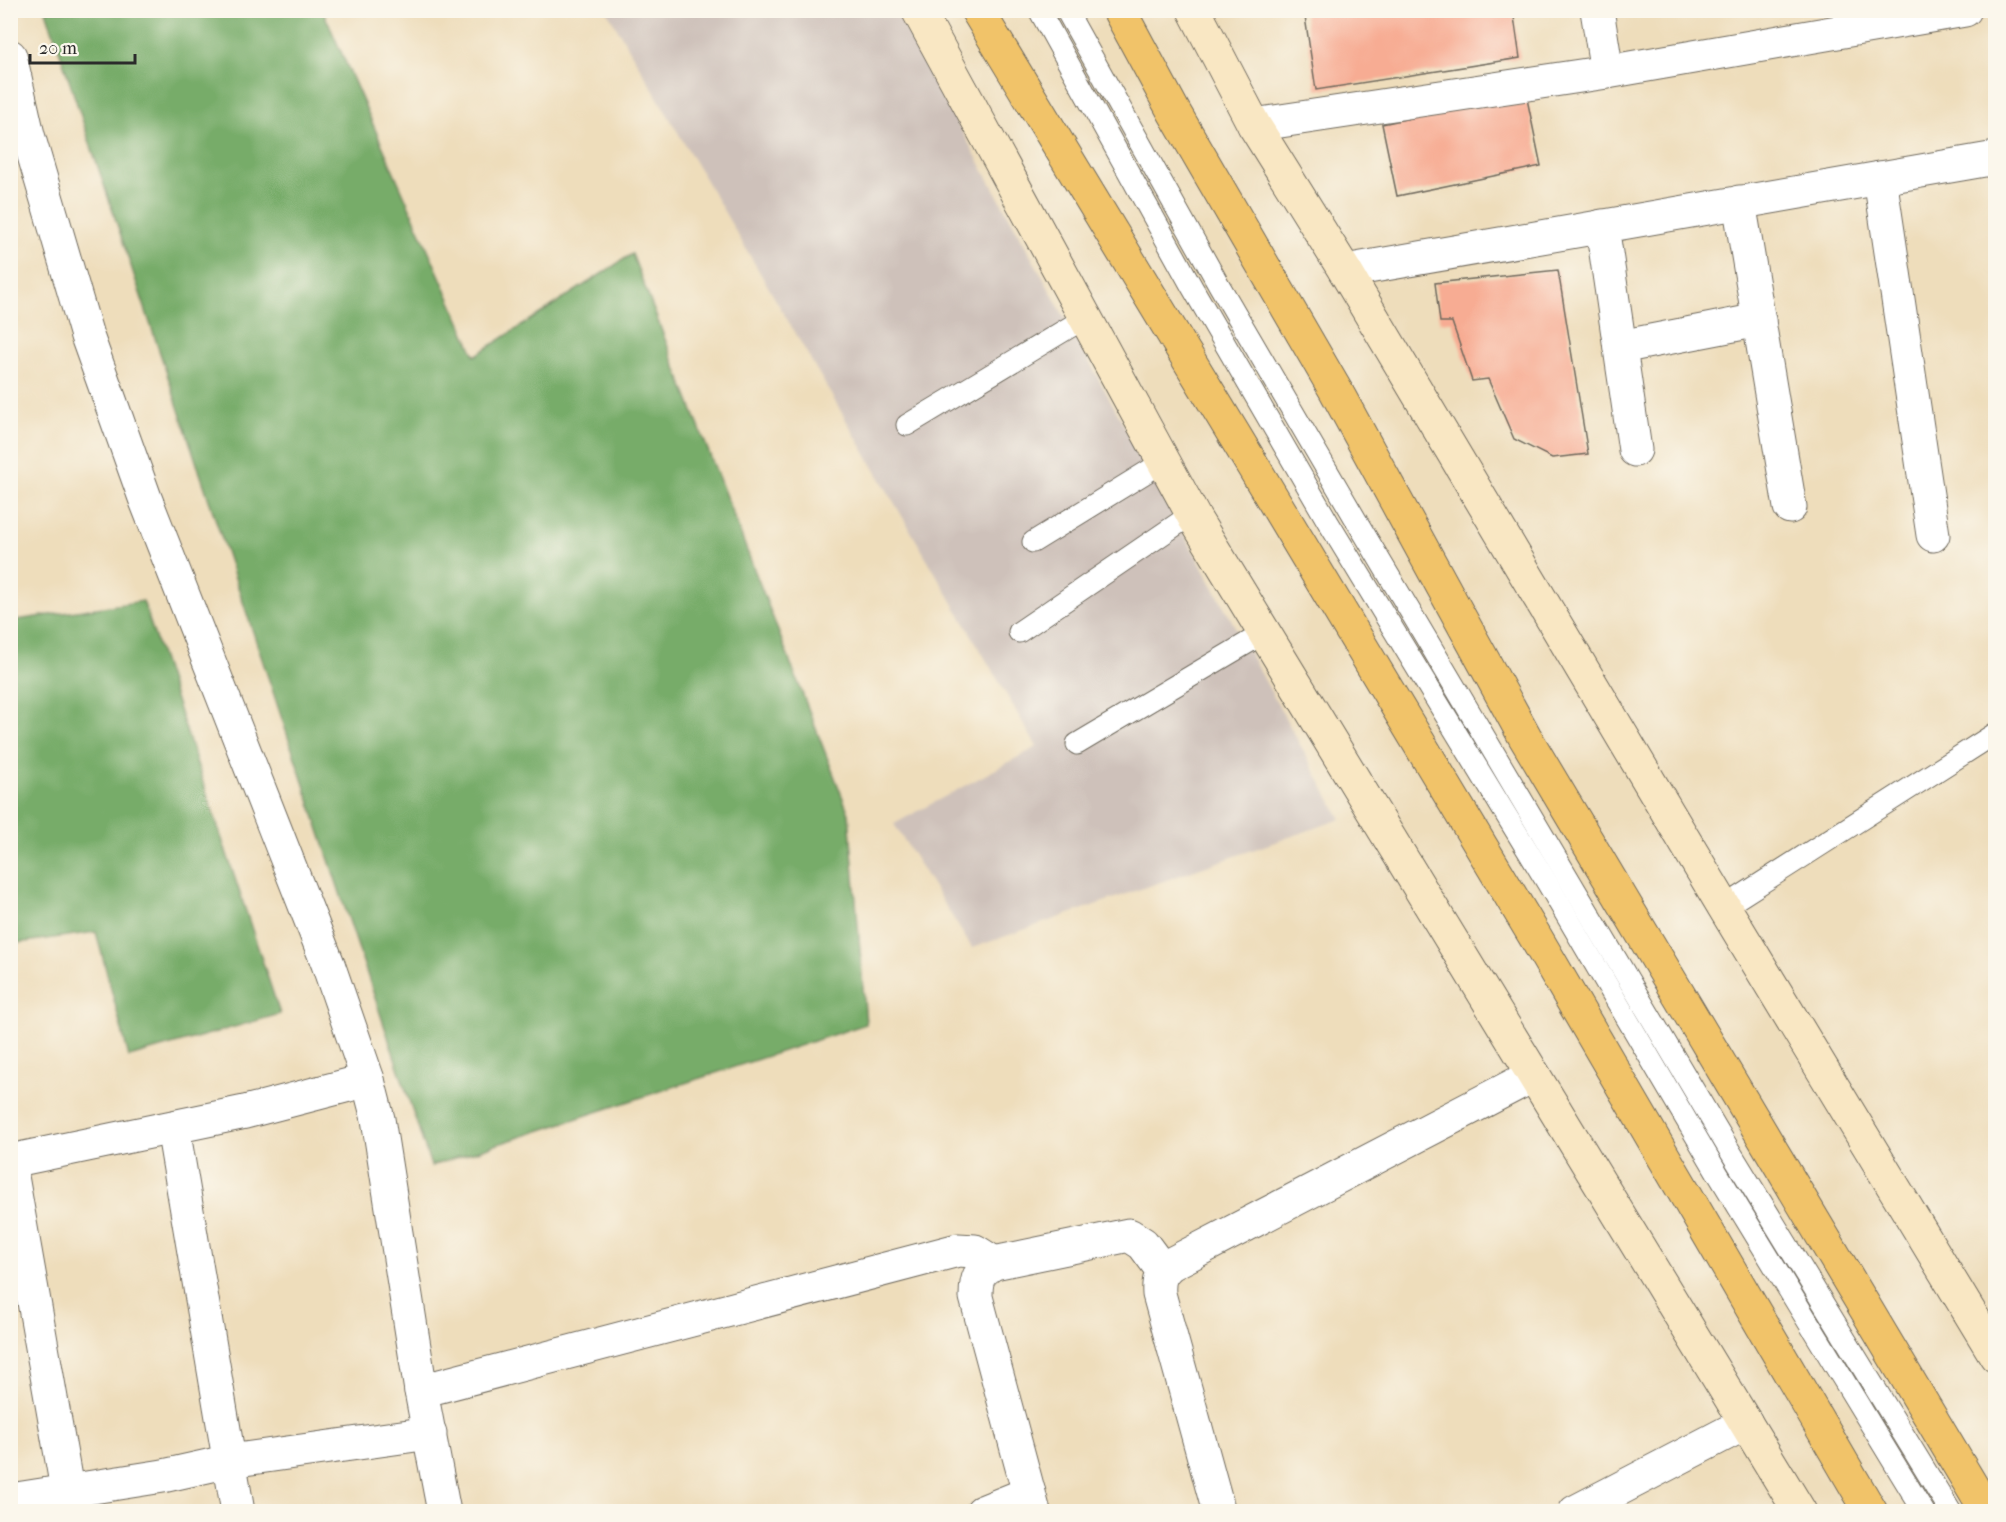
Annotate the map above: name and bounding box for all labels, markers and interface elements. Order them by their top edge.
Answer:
scale bar [30,27,135,65]
text: 20 m [39,38,77,59]

